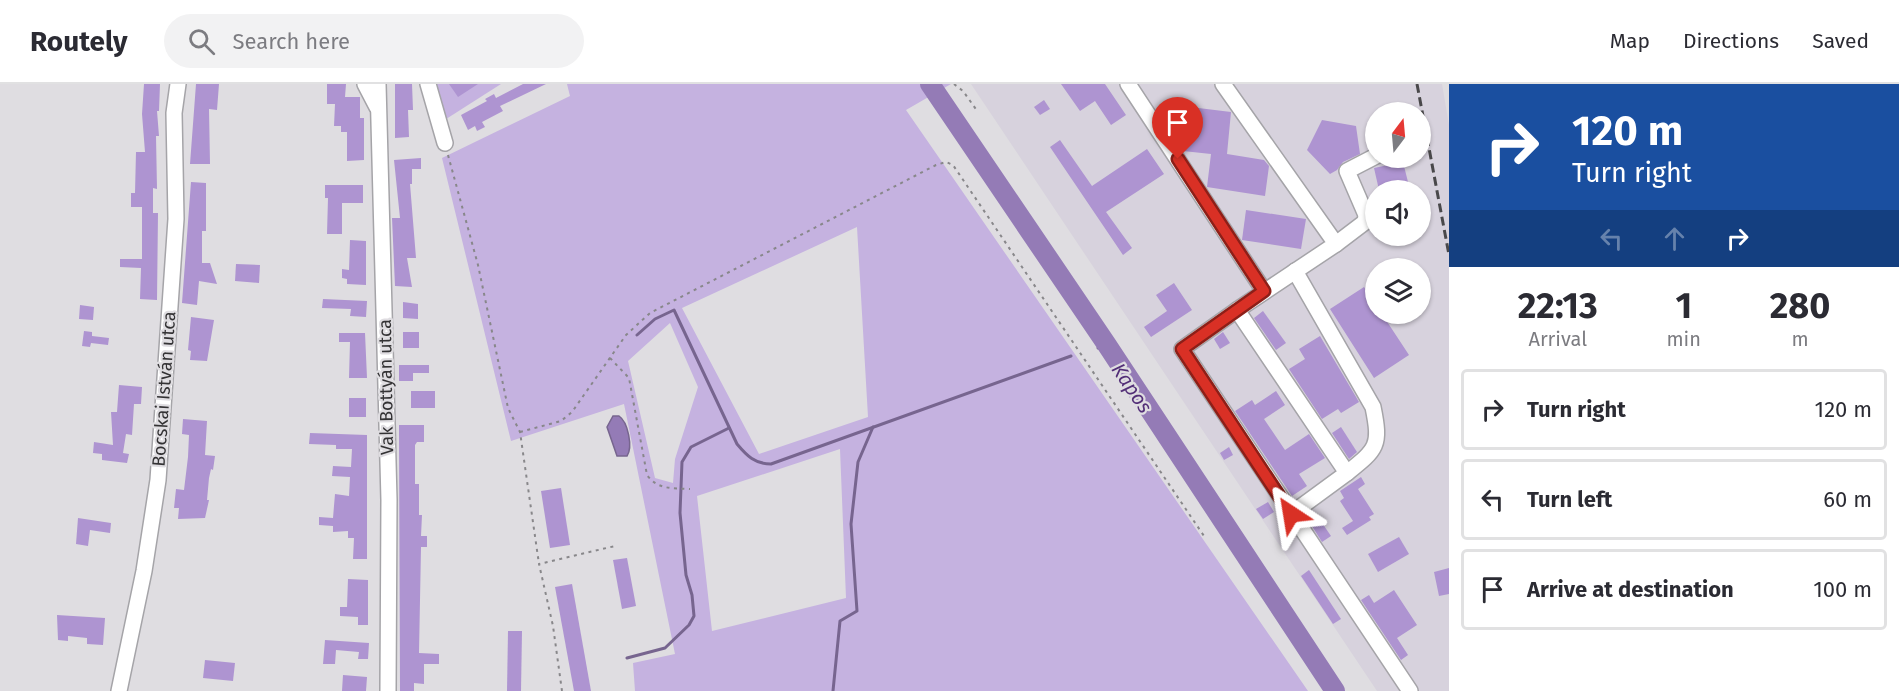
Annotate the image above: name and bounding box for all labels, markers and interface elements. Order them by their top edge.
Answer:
search box [164,14,584,68]
text: Routely [30,25,128,58]
icon: search [185,25,218,58]
text: Search here [233,28,350,55]
text: Map [1610,28,1650,54]
text: Directions [1683,28,1779,54]
text: Saved [1812,28,1869,54]
pin [1152,97,1203,159]
north arrow [1365,102,1431,168]
map controls [1365,102,1431,324]
icon: arrive [1161,106,1194,139]
text: 120 m [1572,106,1683,156]
icon: right [1473,108,1551,186]
text: Turn right [1572,157,1692,189]
button: sound [1365,180,1431,246]
icon: left [1595,222,1628,255]
icon: ahead [1658,222,1691,255]
icon: right [1721,222,1754,255]
button: layers [1365,258,1431,324]
text: 22:13 [1518,284,1598,328]
text: 1 [1675,284,1692,328]
text: 280 [1770,284,1830,328]
street label: Bocskai István utca [148,311,180,467]
street label: Vak Bottyán utca [374,319,398,455]
text: Arrival [1528,327,1587,351]
text: min [1666,327,1701,351]
text: m [1791,327,1809,351]
water label: Kapos [1107,358,1157,418]
icon: right [1476,393,1509,426]
text: Turn right [1527,396,1626,423]
text: 120 m [1815,396,1872,423]
position arrow [1259,482,1323,546]
icon: left [1476,483,1509,516]
text: Turn left [1527,486,1612,513]
text: 60 m [1823,486,1872,513]
icon: arrive [1476,573,1509,606]
text: Arrive at destination [1527,576,1734,603]
text: 100 m [1813,576,1872,603]

